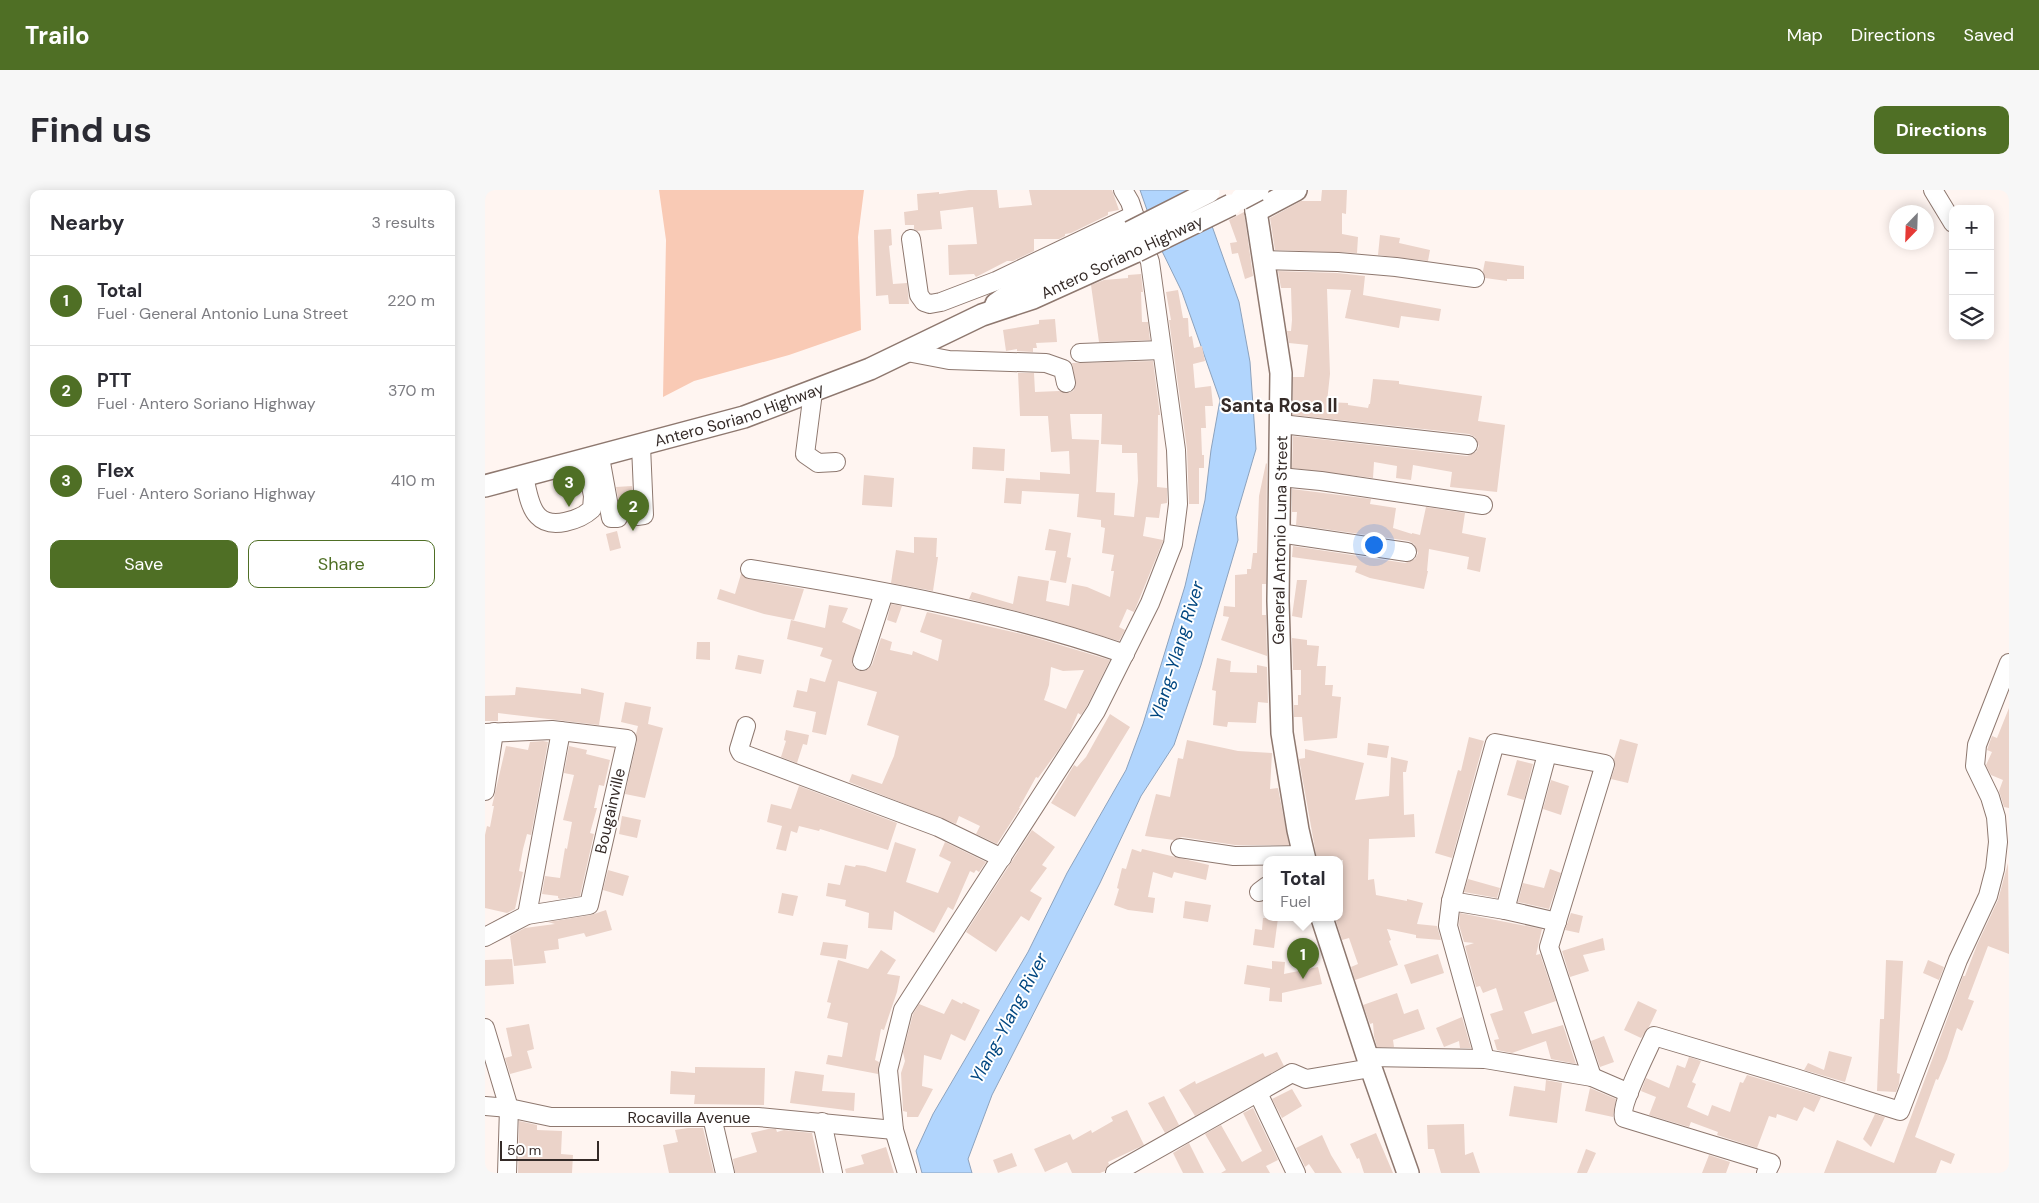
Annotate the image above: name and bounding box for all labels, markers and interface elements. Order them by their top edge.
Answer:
text: Trailo [25,20,90,51]
text: Map [1787,23,1823,47]
text: Directions [1851,23,1936,47]
text: Saved [1964,23,2014,47]
button: Directions [1874,106,2009,154]
text: Find us [30,107,152,153]
north arrow [1889,205,1934,250]
map controls [1949,205,1994,340]
button: + [1949,205,1994,250]
text: Nearby [50,209,124,237]
street label: Antero Soriano Highway [1038,210,1207,304]
text: 3 results [372,212,435,233]
button: − [1949,250,1994,295]
text: Total [97,278,142,303]
text: 1 [63,290,69,311]
text: 220 m [387,290,435,311]
button: layers [1949,295,1994,340]
text: Fuel · General Antonio Luna Street [97,303,348,324]
text: PTT [97,368,131,393]
street label: Antero Soriano Highway [652,377,827,451]
text: 2 [61,380,71,401]
text: 370 m [388,380,435,401]
text: Fuel · Antero Soriano Highway [97,393,316,414]
district label: Santa Rosa II [1220,393,1338,418]
street label: General Antonio Luna Street [1268,435,1292,645]
text: Flex [97,458,134,483]
pin: 3 [553,466,585,507]
text: 3 [61,470,71,491]
text: 410 m [391,470,435,491]
text: Fuel · Antero Soriano Highway [97,483,316,504]
pin: 2 [617,490,649,531]
your location [1361,532,1387,558]
button: Save [50,540,238,588]
button: Share [248,540,435,588]
water label: Ylang-Ylang River [1144,577,1210,724]
street label: Bougainville [590,766,630,856]
popup [1263,856,1343,921]
text: Total [1280,866,1326,891]
text: Fuel [1280,891,1311,912]
pin: 1 [1287,938,1319,979]
water label: Ylang-Ylang River [964,947,1054,1087]
street label: Rocavilla Avenue [628,1107,750,1128]
scale bar [500,1138,599,1161]
text: 50 m [507,1141,541,1159]

